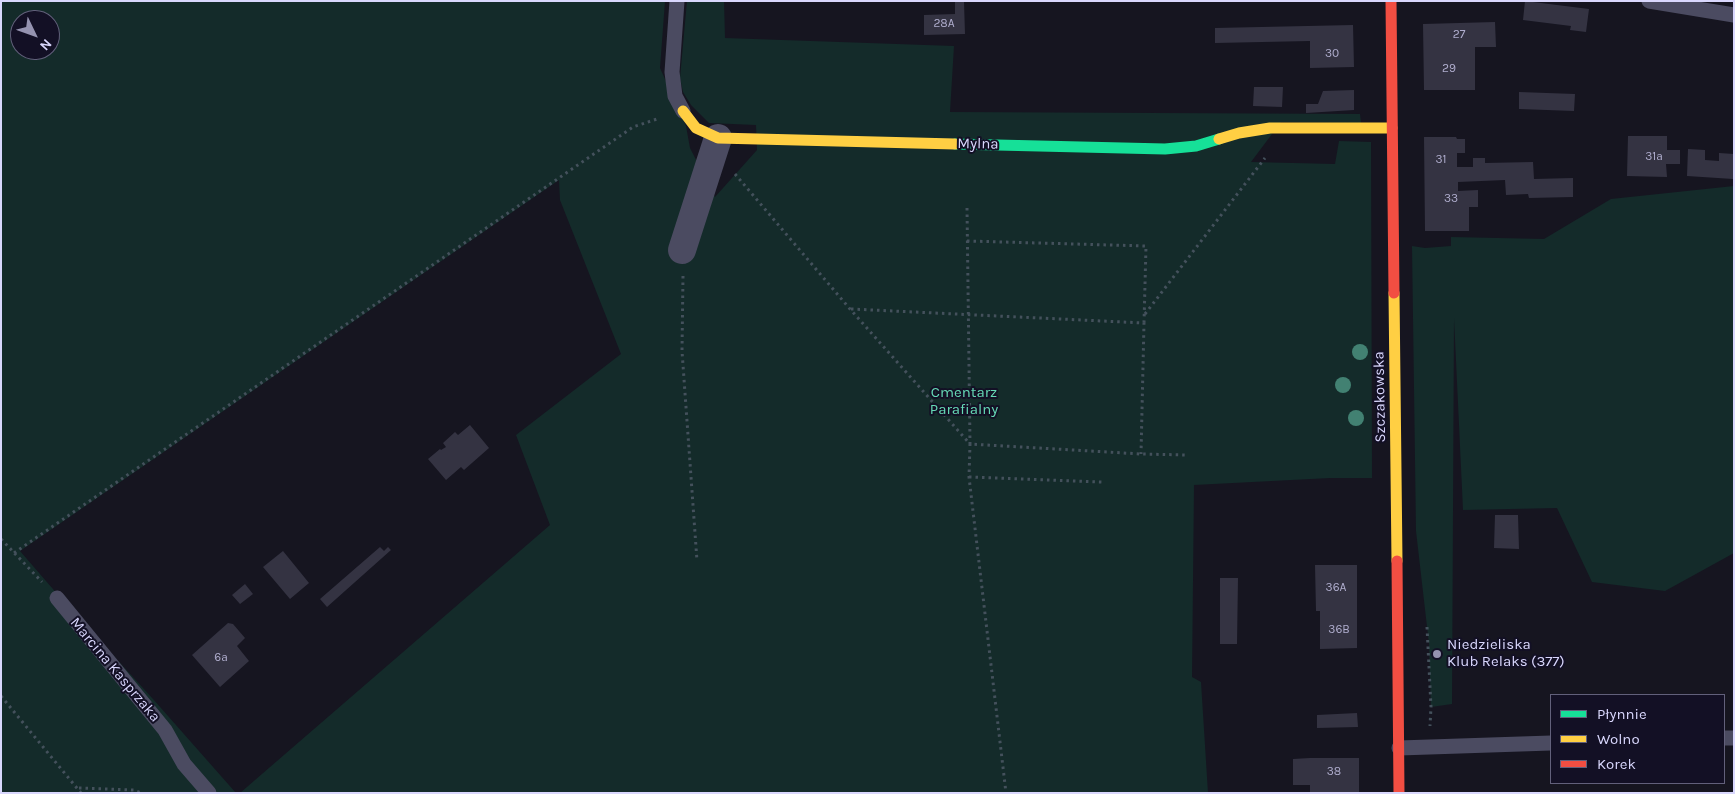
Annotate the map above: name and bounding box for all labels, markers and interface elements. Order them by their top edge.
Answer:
north arrow [10,10,60,60]
house number: 28A [933,17,955,31]
house number: 27 [1453,28,1465,42]
text: N [36,35,55,54]
house number: 30 [1325,47,1339,61]
house number: 29 [1442,62,1456,76]
street label: Mylna [957,135,999,153]
house number: 31a [1645,150,1663,164]
house number: 31 [1435,153,1447,167]
house number: 33 [1444,192,1458,206]
street label: Szczakowska [1370,351,1390,443]
park label: Cmentarz Parafialny [930,384,998,419]
house number: 36A [1326,581,1346,595]
street label: Marcina Kasprzaka [66,614,164,726]
house number: 36B [1328,623,1350,637]
place label: Niedzieliska Klub Relaks (377) [1447,636,1565,671]
marker: Niedzieliska Klub Relaks (377) [1431,648,1443,660]
house number: 6a [214,651,228,665]
legend [1550,694,1725,784]
text: Płynnie [1597,705,1647,723]
text: Wolno [1597,730,1640,748]
text: Korek [1597,755,1636,773]
house number: 38 [1327,765,1341,779]

